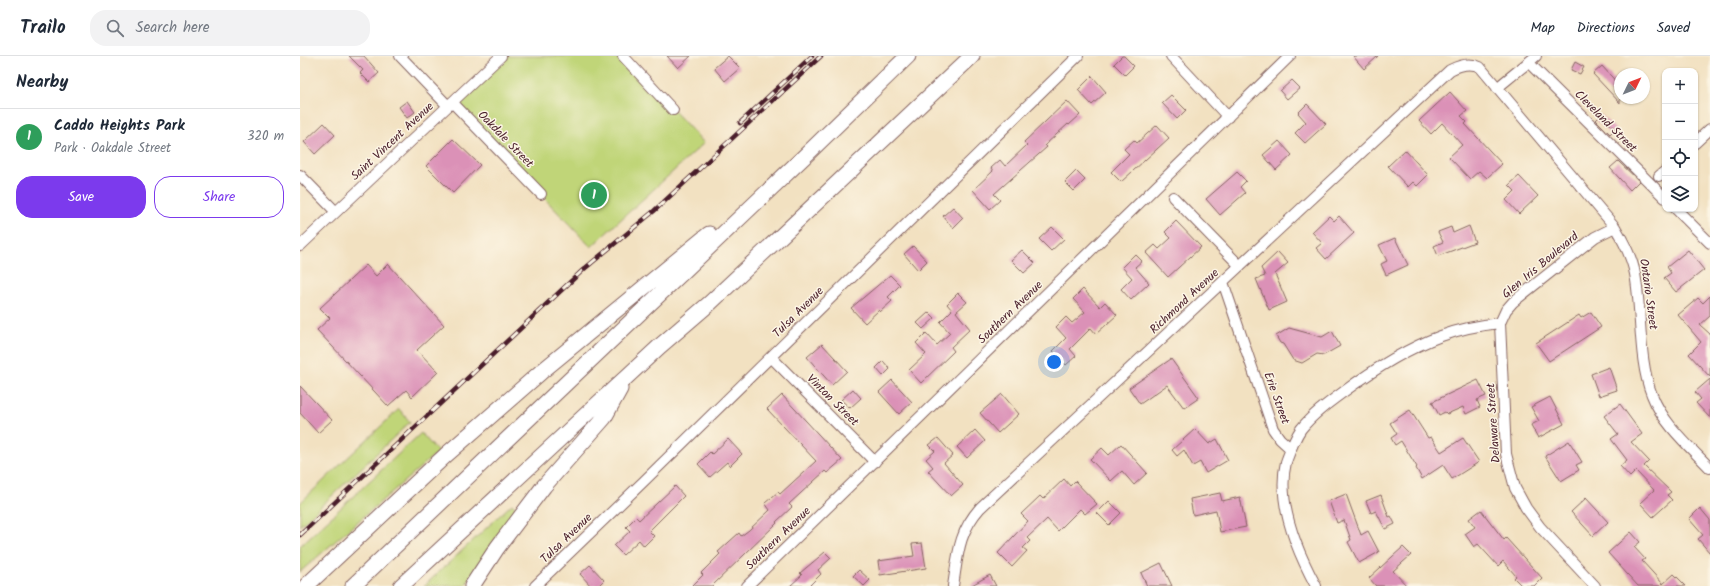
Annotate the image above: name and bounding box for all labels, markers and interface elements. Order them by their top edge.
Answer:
search box [90,10,370,46]
text: Trailo [20,13,66,43]
text: Search here [136,16,210,40]
icon: search [104,17,126,39]
text: Map [1530,17,1555,39]
text: Directions [1577,17,1635,39]
text: Saved [1657,17,1690,39]
north arrow [1614,68,1650,104]
map controls [1662,68,1698,212]
button: + [1662,68,1698,104]
text: Nearby [16,69,68,96]
street label: Cleveland Street [1570,86,1642,157]
street label: Saint Vincent Avenue [346,97,439,185]
button: − [1662,104,1698,140]
street label: Oakdale Street [473,106,538,173]
text: Caddo Heights Park [54,114,185,138]
text: 1 [27,126,31,147]
text: 320 m [247,126,284,147]
text: Park · Oakdale Street [54,138,171,159]
button: locate [1662,140,1698,176]
button: Save [16,176,146,218]
button: Share [154,176,284,218]
button: layers [1662,176,1698,212]
pin: 1 [581,180,607,210]
street label: Glen Iris Boulevard [1498,227,1584,303]
street label: Ontario Street [1634,257,1663,331]
street label: Richmond Avenue [1145,264,1224,339]
street label: Southern Avenue [973,276,1048,349]
street label: Tulsa Avenue [768,282,829,342]
your location [1044,352,1064,372]
street label: Erie Street [1258,369,1295,427]
street label: Vinton Street [802,370,863,431]
street label: Delaware Street [1481,382,1506,464]
street label: Southern Avenue [741,502,816,575]
street label: Tulsa Avenue [536,508,597,568]

